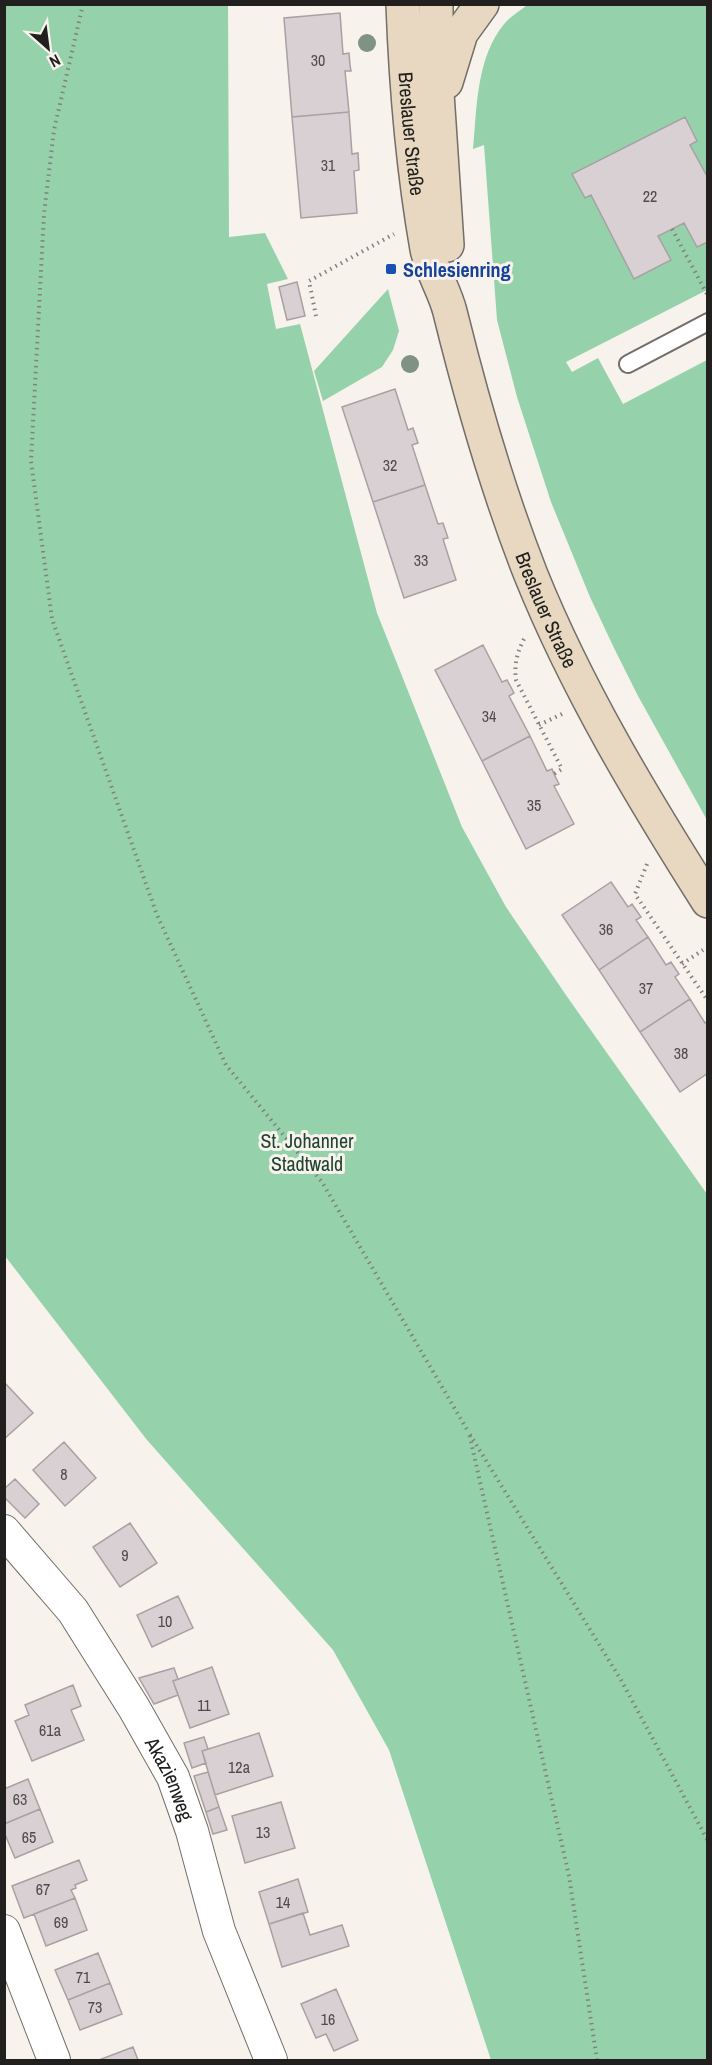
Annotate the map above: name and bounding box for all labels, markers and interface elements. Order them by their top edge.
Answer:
north arrow [18,18,78,78]
text: N [46,49,64,73]
house number: 30 [311,49,325,71]
street label: Breslauer Straße [393,71,432,197]
house number: 31 [321,154,336,176]
house number: 22 [643,185,657,207]
place label: Schlesienring [403,256,511,283]
marker: Schlesienring [384,262,398,276]
house number: 32 [383,454,397,476]
street label: Breslauer Straße [510,548,584,672]
house number: 33 [414,549,428,571]
house number: 34 [482,705,496,727]
house number: 35 [527,794,541,816]
house number: 36 [599,918,613,940]
house number: 37 [639,977,653,999]
house number: 38 [674,1042,688,1064]
park label: St. Johanner Stadtwald [261,1127,354,1177]
house number: 8 [60,1463,68,1485]
house number: 9 [121,1544,129,1566]
house number: 10 [158,1610,172,1632]
house number: 11 [197,1694,212,1716]
house number: 61a [39,1719,62,1741]
street label: Akazienweg [139,1731,201,1824]
house number: 12a [228,1756,251,1778]
house number: 63 [13,1788,27,1810]
house number: 13 [256,1821,270,1843]
house number: 65 [22,1826,36,1848]
house number: 67 [36,1878,50,1900]
house number: 14 [276,1891,290,1913]
house number: 69 [54,1911,68,1933]
house number: 71 [76,1966,91,1988]
house number: 73 [88,1996,102,2018]
house number: 16 [321,2008,335,2030]

